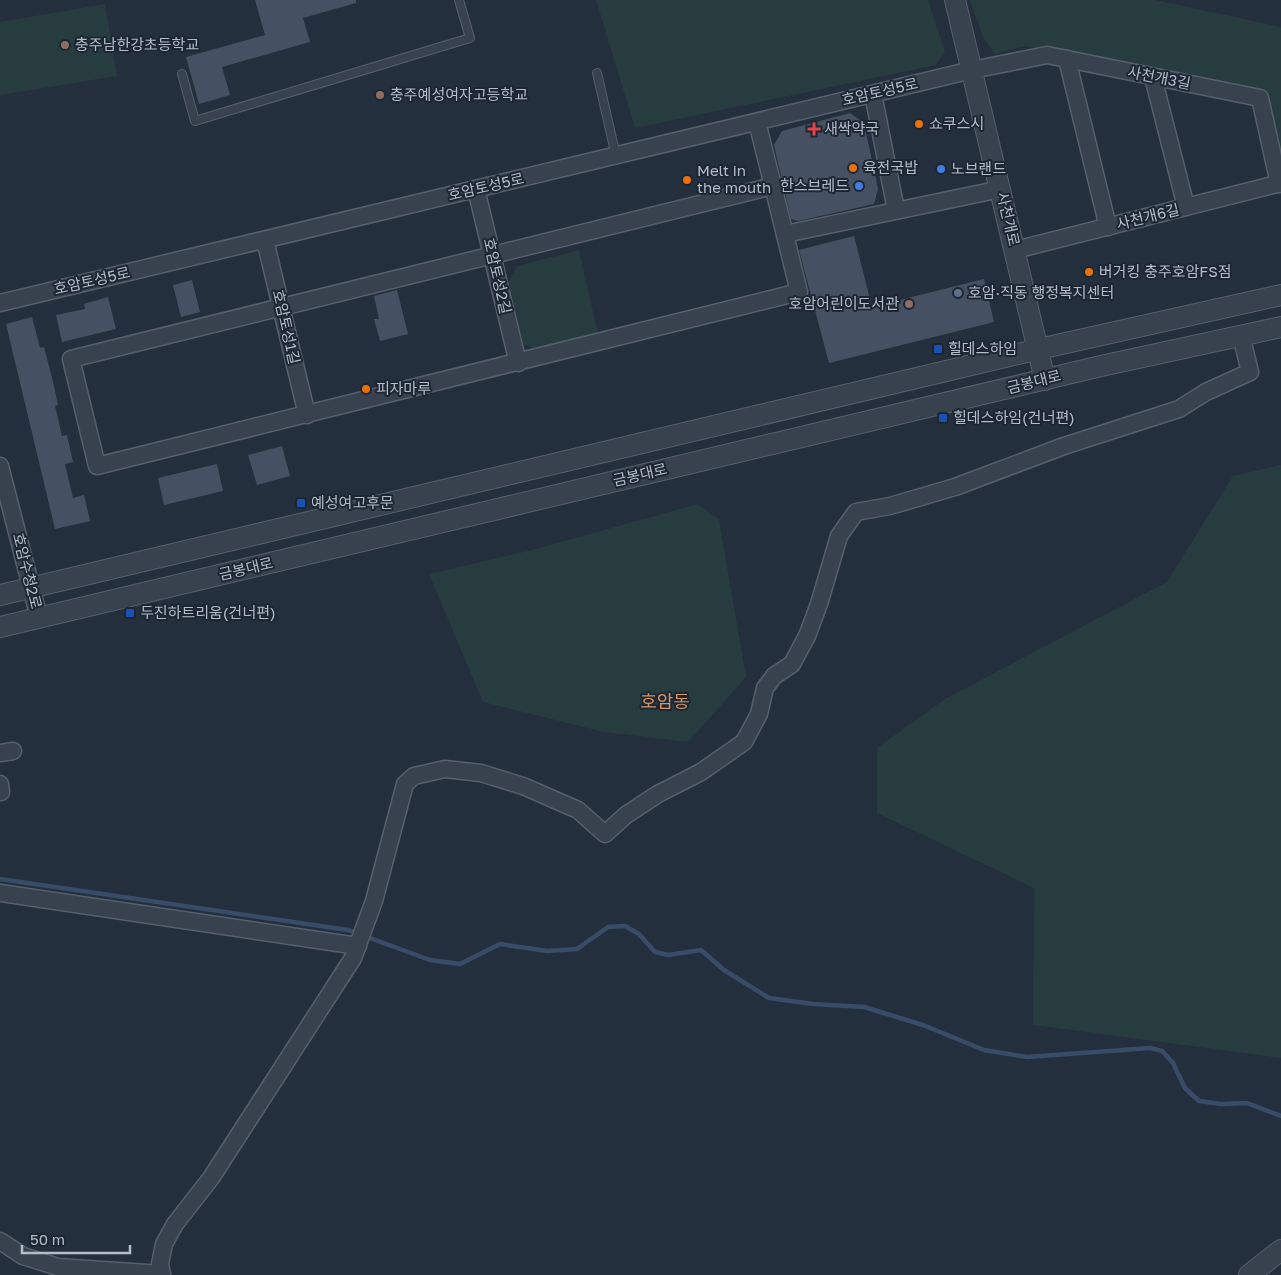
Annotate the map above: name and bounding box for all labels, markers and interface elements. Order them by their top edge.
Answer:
place label: 충주남한강초등학교 [75,35,199,53]
marker: 충주남한강초등학교 [59,39,71,51]
street label: 사천개3길 [1126,62,1192,92]
street label: 호암토성5로 [840,74,920,109]
place label: 충주예성여자고등학교 [390,85,528,103]
marker: 충주예성여자고등학교 [374,89,386,101]
place label: 쇼쿠스시 [929,114,984,132]
marker: 쇼쿠스시 [913,118,925,130]
place label: 새싹약국 [824,119,879,137]
marker: 새싹약국 [808,123,820,135]
place label: 육전국밥 [863,158,918,176]
place label: 노브랜드 [951,159,1006,177]
place label: Melt in the mouth [697,161,771,196]
marker: 육전국밥 [847,162,859,174]
marker: 노브랜드 [935,163,947,175]
street label: 호암토성5로 [446,169,526,204]
marker: Melt in the mouth [681,174,693,186]
place label: 한스브레드 [780,176,849,194]
marker: 한스브레드 [853,180,865,192]
street label: 사천개로 [994,190,1024,248]
street label: 사천개6길 [1114,200,1181,233]
street label: 호암토성2길 [480,236,515,316]
place label: 버거킹 충주호암FS점 [1099,262,1232,280]
street label: 호암토성5로 [52,263,132,298]
marker: 버거킹 충주호암FS점 [1083,266,1095,278]
place label: 호암·직동 행정복지센터 [968,283,1114,301]
marker: 호암·직동 행정복지센터 [952,287,964,299]
street label: 호암토성1길 [270,288,304,366]
place label: 호암어린이도서관 [789,294,899,312]
marker: 호암어린이도서관 [903,298,915,310]
place label: 힐데스하임 [948,339,1017,357]
marker: 힐데스하임 [932,343,944,355]
street label: 금봉대로 [1005,366,1063,396]
place label: 피자마루 [376,379,431,397]
marker: 피자마루 [360,383,372,395]
place label: 힐데스하임(건너편) [953,408,1075,426]
marker: 힐데스하임(건너편) [937,412,949,424]
street label: 금봉대로 [611,459,669,489]
place label: 예성여고후문 [311,493,394,511]
marker: 예성여고후문 [295,497,307,509]
street label: 호암수청2로 [10,531,46,611]
street label: 금봉대로 [217,553,275,583]
place label: 두진하트리움(건너편) [140,603,276,621]
marker: 두진하트리움(건너편) [124,607,136,619]
district label: 호암동 [640,690,690,712]
scale bar [22,1222,130,1254]
text: 50 m [30,1230,65,1248]

